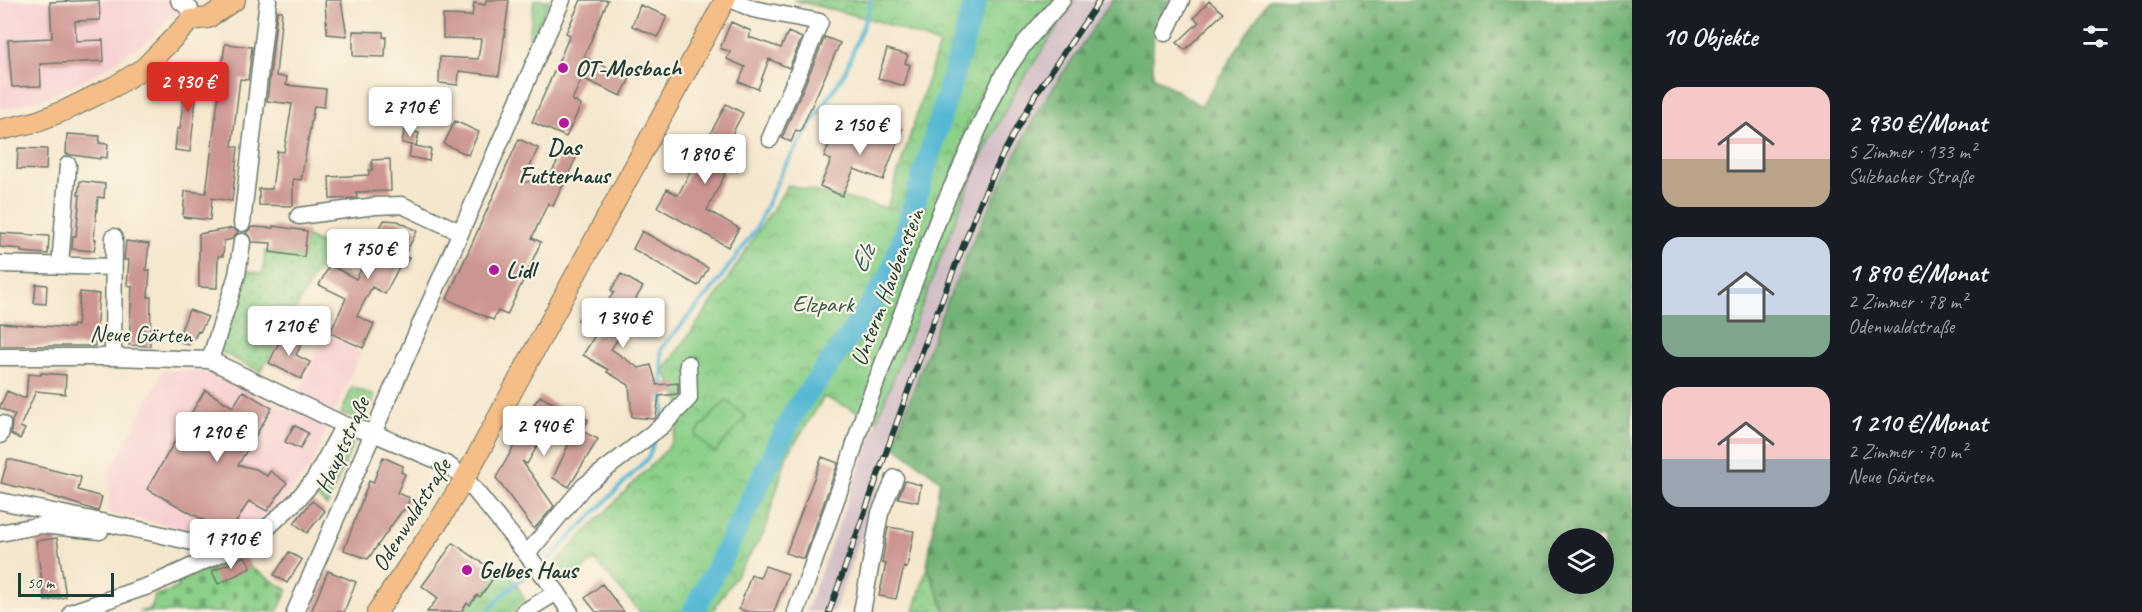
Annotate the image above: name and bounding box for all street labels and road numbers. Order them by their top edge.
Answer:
street label: Unterm Haubenstein [843,203,931,370]
street label: Neue Gärten [89,318,194,350]
street label: Hauptstraße [308,390,377,498]
street label: Odenwaldstraße [365,451,459,577]

